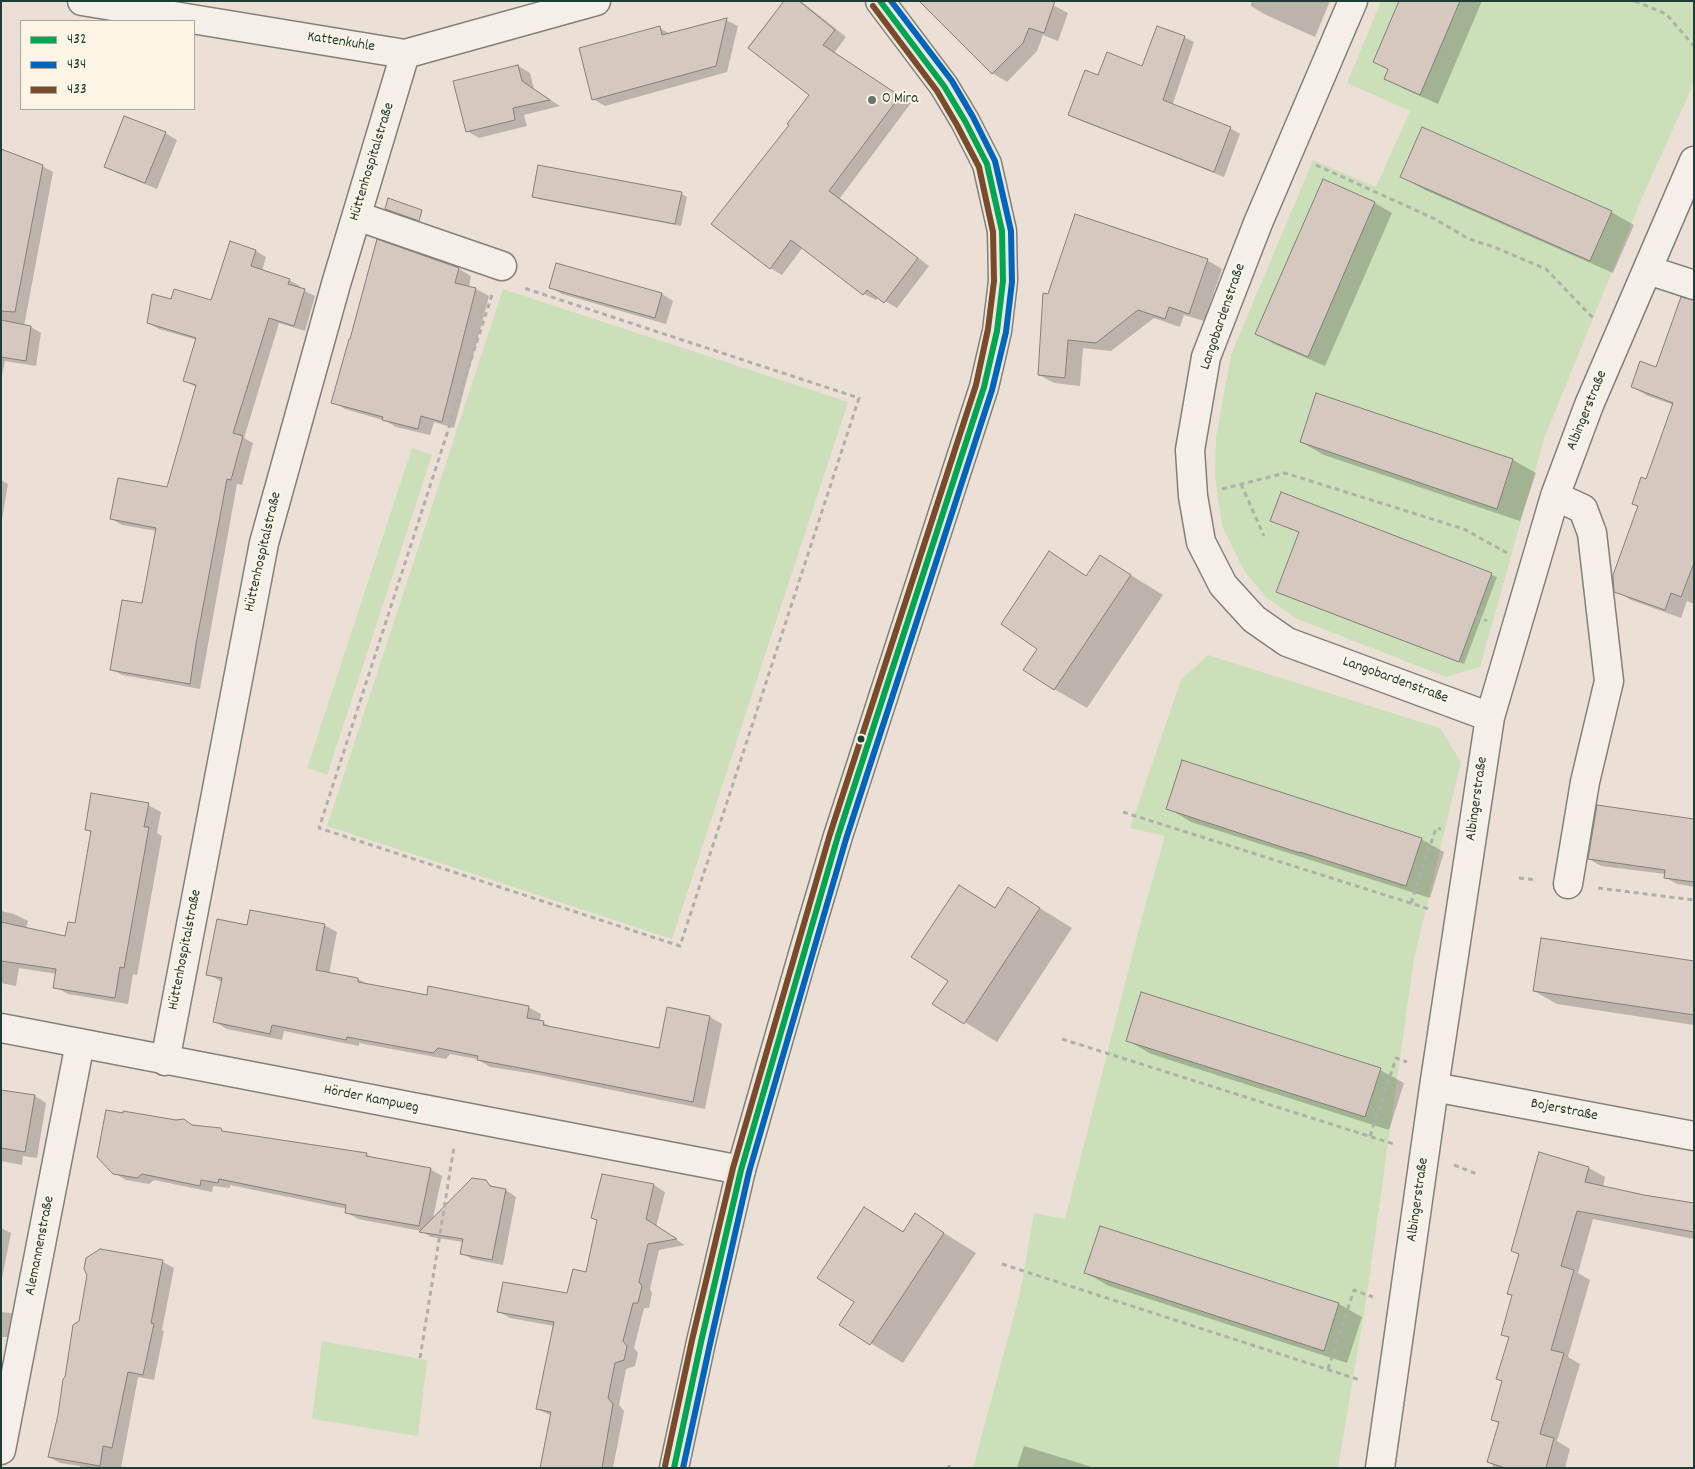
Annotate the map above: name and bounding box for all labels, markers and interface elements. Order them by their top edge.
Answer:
legend [20,20,195,110]
text: 432 [67,29,86,51]
street label: Kattenkuhle [306,29,376,57]
text: 434 [67,54,86,76]
text: 433 [67,79,87,101]
place label: O Mira [882,91,918,109]
marker: O Mira [866,94,878,106]
street label: Hüttenhospitalstraße [346,101,400,223]
street label: Langobardenstraße [1197,262,1251,372]
street label: Albingerstraße [1564,368,1612,454]
street label: Hüttenhospitalstraße [241,490,287,614]
street label: Langobardenstraße [1340,654,1450,708]
unlabelled marker [856,734,866,744]
street label: Albingerstraße [1463,756,1493,842]
street label: Hüttenhospitalstraße [165,888,207,1012]
street label: Hörder Kampweg [322,1082,420,1118]
street label: Bojerstraße [1529,1096,1599,1126]
street label: Albingerstraße [1404,1157,1434,1243]
street label: Alemannenstraße [23,1195,59,1297]

